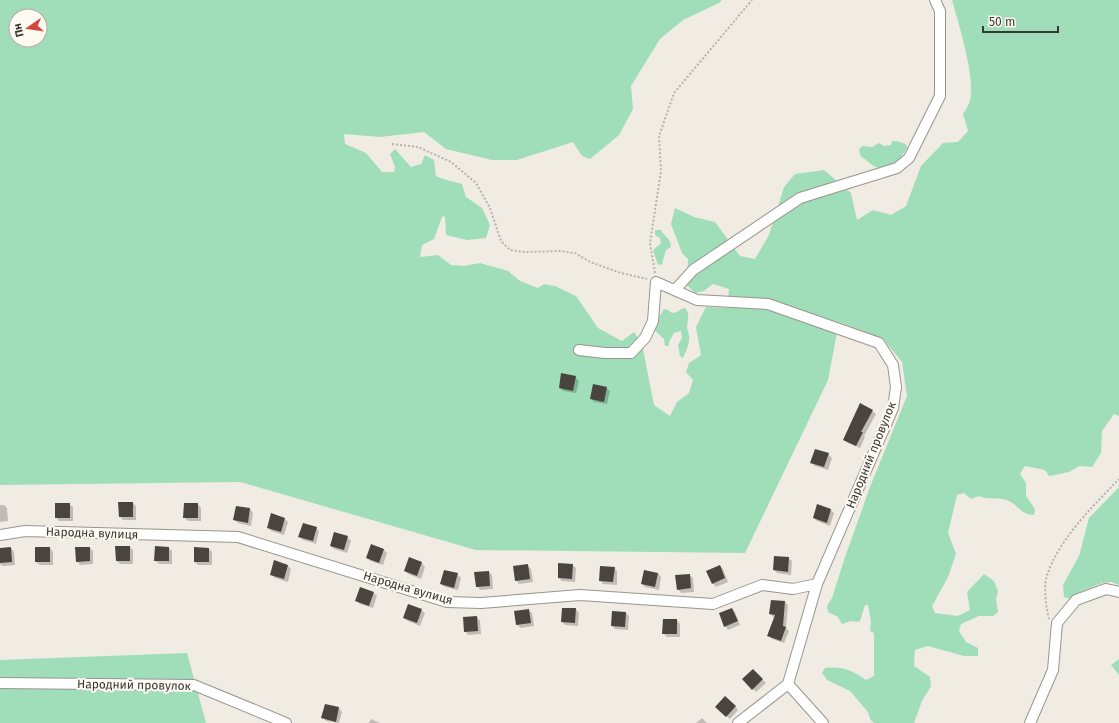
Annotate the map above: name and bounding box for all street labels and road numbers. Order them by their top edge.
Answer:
street label: Народний провулок [843,399,899,510]
street label: Народна вулиця [46,524,138,542]
street label: Народна вулиця [362,569,454,607]
street label: Народний провулок [77,677,192,693]

